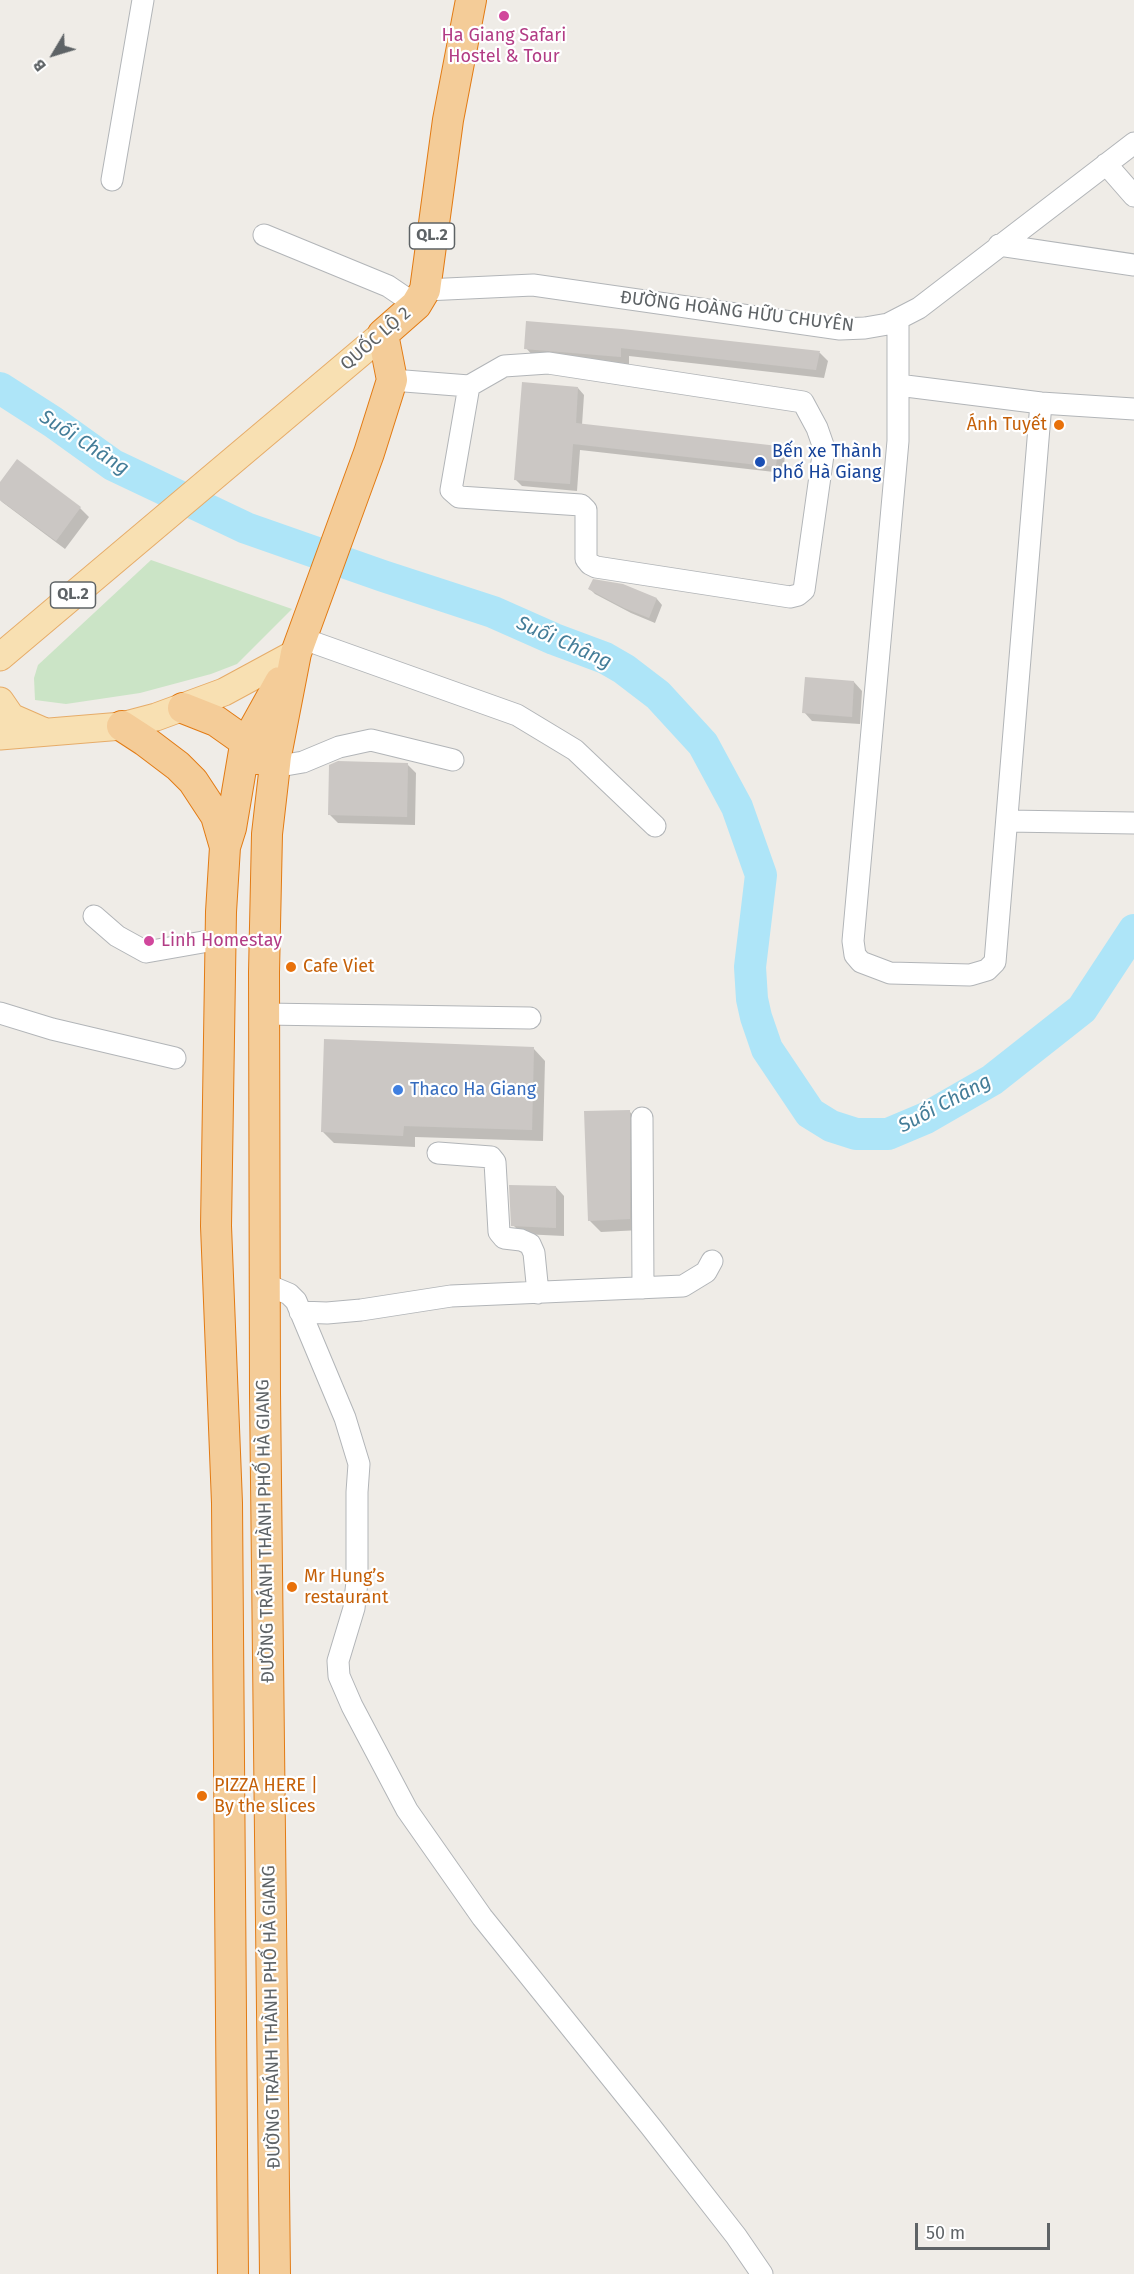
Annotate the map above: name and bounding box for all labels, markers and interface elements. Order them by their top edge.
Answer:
marker: Ha Giang Safari Hostel & Tour [497,9,511,23]
north arrow [24,24,84,84]
place label: Ha Giang Safari Hostel & Tour [442,25,566,68]
text: B [29,56,50,75]
road number: QL.2 [410,223,454,249]
street label: ĐƯỜNG HOÀNG HỮU CHUYÊN [619,287,855,337]
street label: QUỐC LỘ 2 [336,303,416,375]
water label: Suối Châng [35,405,133,481]
place label: Ánh Tuyết [967,414,1047,436]
marker: Ánh Tuyết [1052,418,1066,432]
place label: Bến xe Thành phố Hà Giang [772,441,882,484]
marker: Bến xe Thành phố Hà Giang [753,455,767,469]
road number: QL.2 [50,582,96,608]
water label: Suối Châng [513,611,615,675]
place label: Linh Homestay [161,930,282,952]
marker: Linh Homestay [142,934,156,948]
place label: Cafe Viet [303,956,375,978]
marker: Cafe Viet [284,960,298,974]
water label: Suối Châng [894,1070,996,1138]
place label: Thaco Ha Giang [410,1079,536,1101]
marker: Thaco Ha Giang [391,1083,405,1097]
street label: ĐƯỜNG TRÁNH THÀNH PHỐ HÀ GIANG [253,1379,279,1683]
place label: Mr Hung’s restaurant [304,1566,388,1608]
marker: Mr Hung’s restaurant [285,1580,299,1594]
place label: PIZZA HERE | By the slices [214,1775,318,1818]
marker: PIZZA HERE | By the slices [195,1789,209,1803]
street label: ĐƯỜNG TRÁNH THÀNH PHỐ HÀ GIANG [259,1865,285,2169]
scale bar [918,2211,1053,2249]
text: 50 m [926,2222,965,2244]

